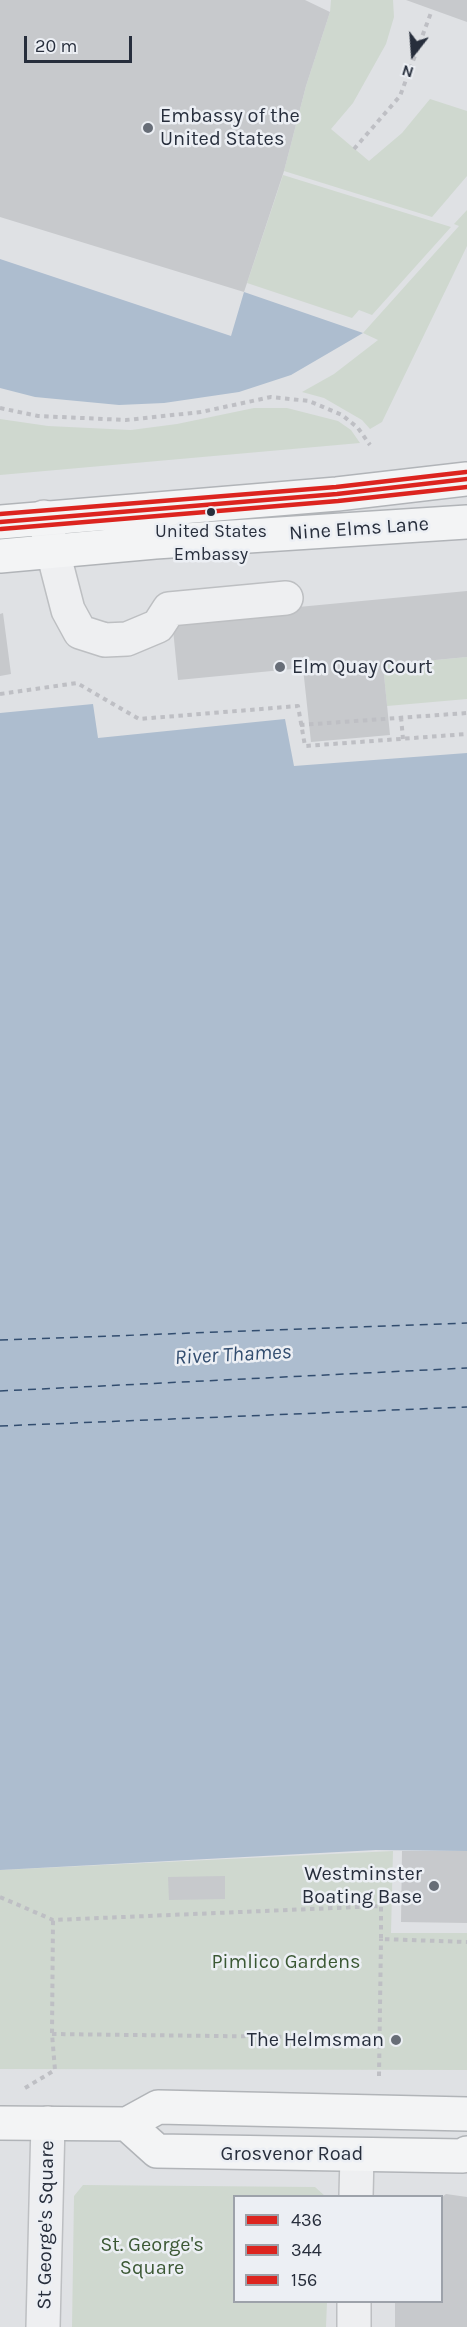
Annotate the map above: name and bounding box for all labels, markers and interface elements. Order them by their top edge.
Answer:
scale bar [27,24,135,62]
north arrow [383,24,443,84]
text: 20 m [35,35,77,57]
text: N [399,61,416,82]
place label: Embassy of the United States [160,104,300,151]
marker: Embassy of the United States [141,121,155,135]
marker: United States Embassy [205,506,217,518]
street label: Nine Elms Lane [288,512,430,546]
place label: United States Embassy [155,521,267,564]
place label: Elm Quay Court [292,655,433,679]
marker: Elm Quay Court [273,660,287,674]
water label: River Thames [174,1339,292,1371]
place label: Westminster Boating Base [302,1862,422,1909]
marker: Westminster Boating Base [427,1879,441,1893]
park label: Pimlico Gardens [211,1950,361,1974]
place label: The Helmsman [247,2028,384,2052]
marker: The Helmsman [389,2033,403,2047]
street label: St George's Square [33,2140,59,2310]
street label: Grosvenor Road [221,2142,363,2166]
legend [233,2195,443,2303]
text: 436 [291,2209,322,2231]
park label: St. George's Square [100,2233,204,2280]
text: 344 [291,2239,322,2261]
text: 156 [291,2269,317,2291]

